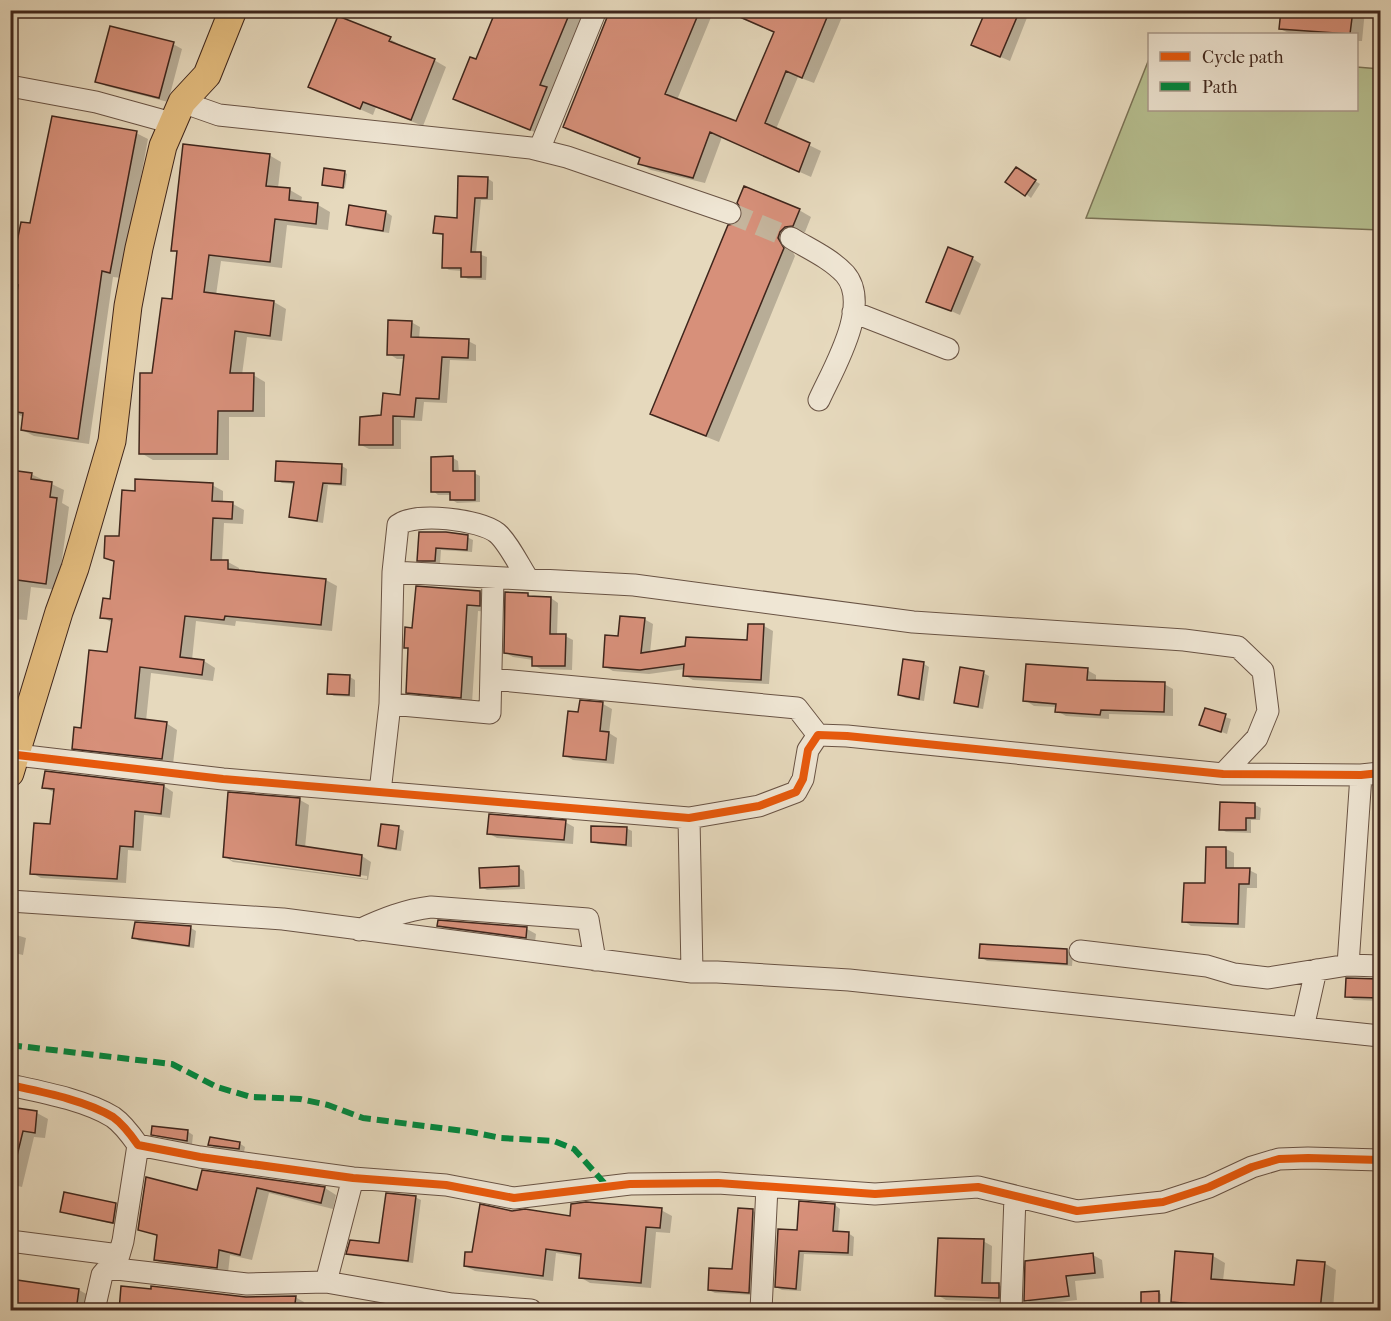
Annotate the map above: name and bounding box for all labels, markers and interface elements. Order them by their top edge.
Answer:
legend [1148,33,1358,111]
text: Cycle path [1202,47,1283,68]
text: Path [1202,77,1238,98]

